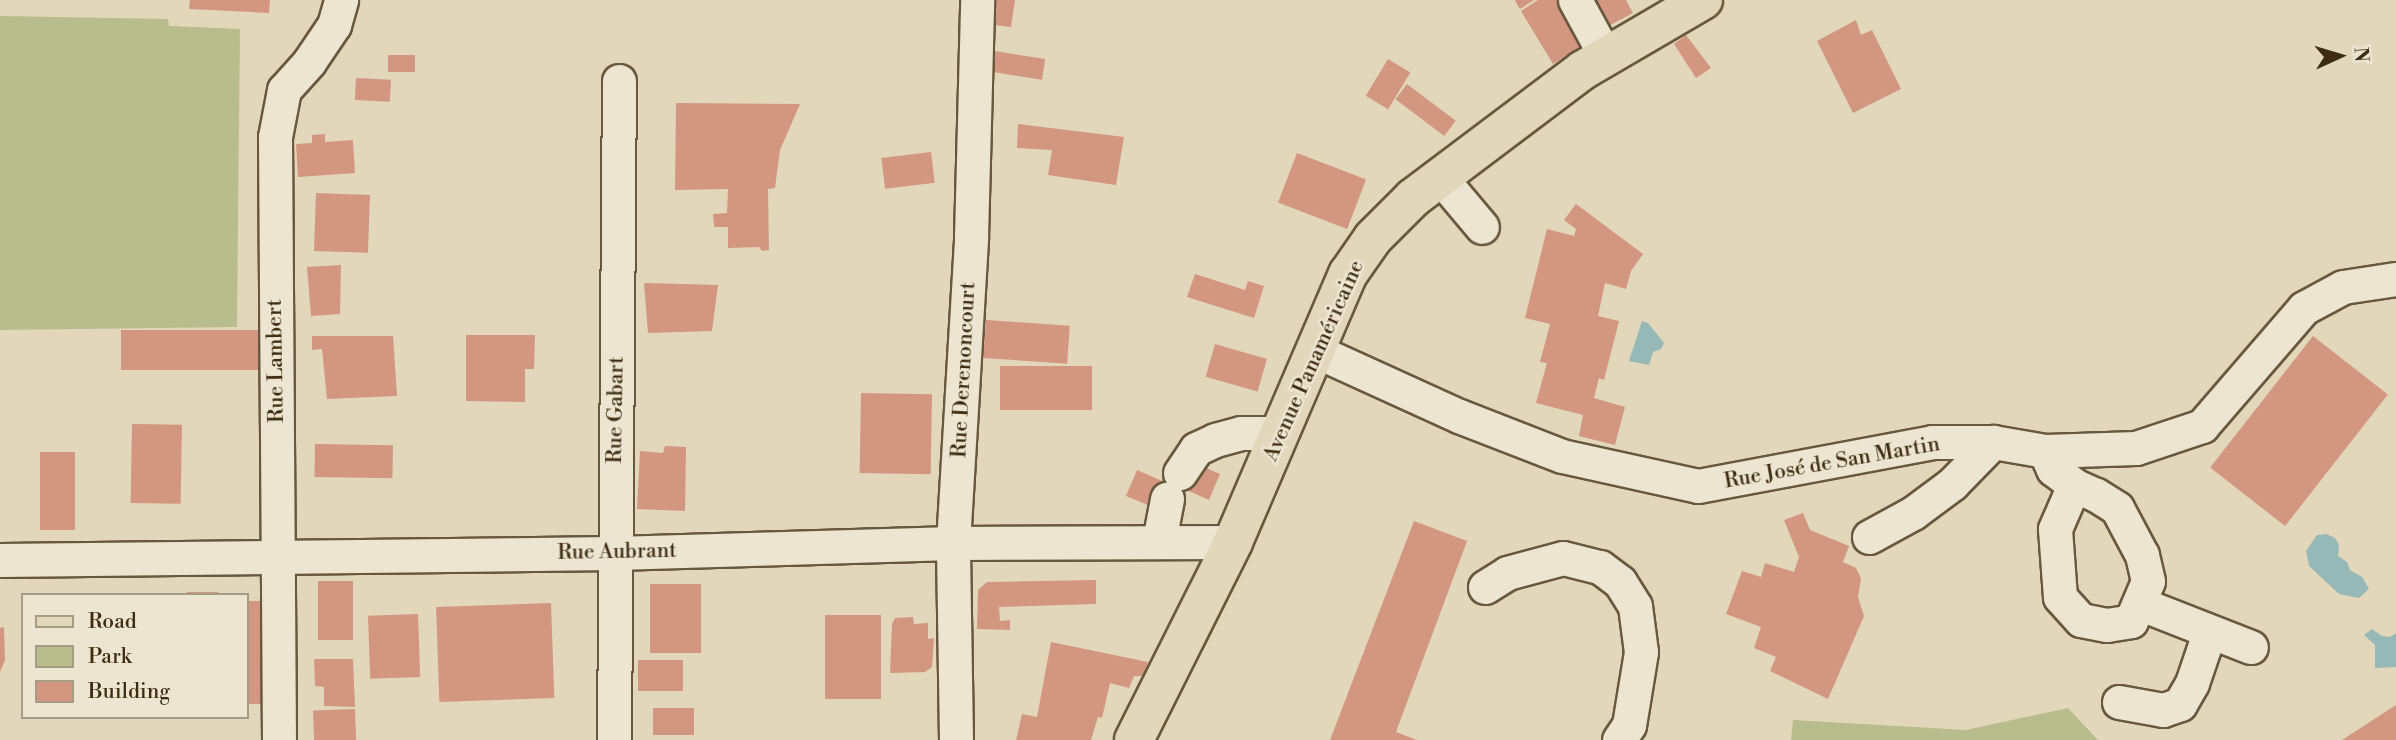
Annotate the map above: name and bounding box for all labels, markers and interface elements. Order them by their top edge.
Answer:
north arrow [2305,21,2375,91]
text: N [2348,46,2373,63]
street label: Avenue Panaméricaine [1258,257,1370,465]
street label: Rue Derenoncourt [947,281,981,459]
street label: Rue Lambert [262,299,290,423]
street label: Rue Gabart [602,356,630,464]
street label: Rue José de San Martin [1722,432,1942,494]
street label: Rue Aubrant [557,538,677,566]
legend [21,593,248,719]
text: Road [88,609,137,635]
text: Park [88,644,132,670]
text: Building [88,679,170,705]

